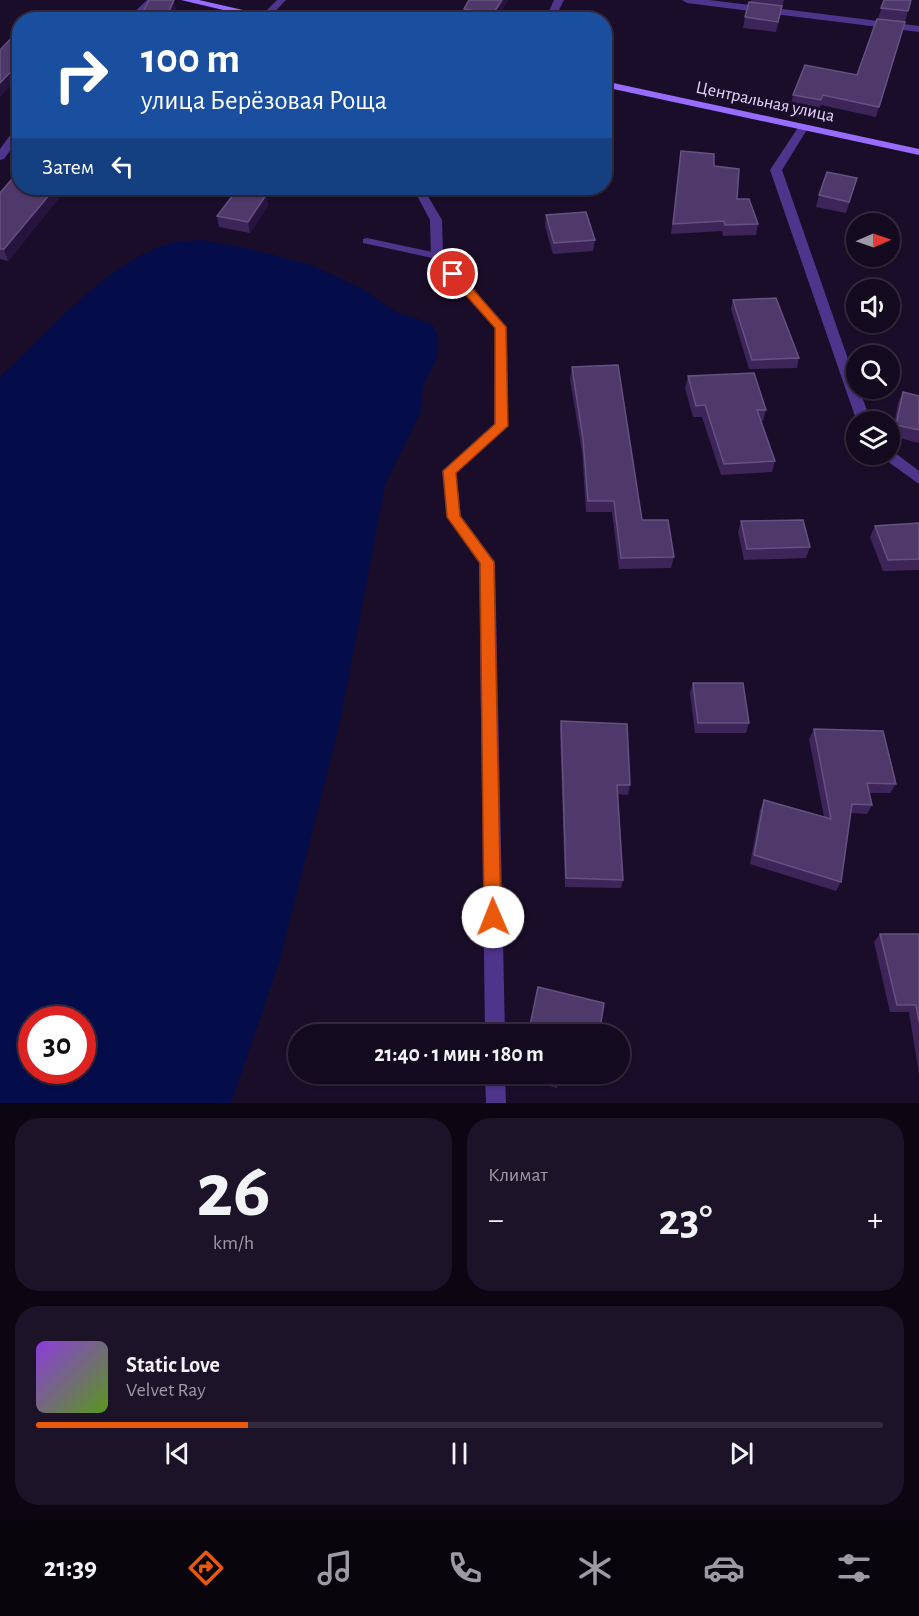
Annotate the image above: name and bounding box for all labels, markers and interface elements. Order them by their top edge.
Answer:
icon: right [42,36,120,114]
text: 100 m [141,38,240,80]
street label: Центральная улица [694,78,836,126]
text: улица Берёзовая Роща [141,87,387,114]
icon: left [106,150,139,183]
text: Затем [42,156,94,178]
north arrow [846,213,900,267]
map controls [846,213,900,465]
pin [427,248,478,299]
icon: arrive [436,257,469,290]
button: sound [846,279,900,333]
button: search [846,345,900,399]
button: layers [846,411,900,465]
position arrow [461,885,525,949]
speed limit sign: 30 [18,1006,96,1084]
text: 21:40 · 1 мин · 180 m [374,1043,544,1065]
text: 26 [196,1153,271,1231]
text: Климат [488,1165,548,1185]
text: 23° [659,1198,712,1243]
text: − [488,1204,504,1237]
text: + [867,1204,883,1237]
text: km/h [213,1233,254,1253]
text: Static Love [126,1354,220,1376]
text: Velvet Ray [126,1380,206,1400]
icon: previous [161,1437,194,1470]
icon: pause [443,1437,476,1470]
icon: next [725,1437,758,1470]
icon: directions [185,1547,227,1589]
icon: music [314,1547,356,1589]
icon: phone [444,1547,486,1589]
icon: climate [574,1547,616,1589]
icon: car [703,1547,745,1589]
icon: filters [833,1547,875,1589]
text: 21:39 [44,1554,97,1581]

